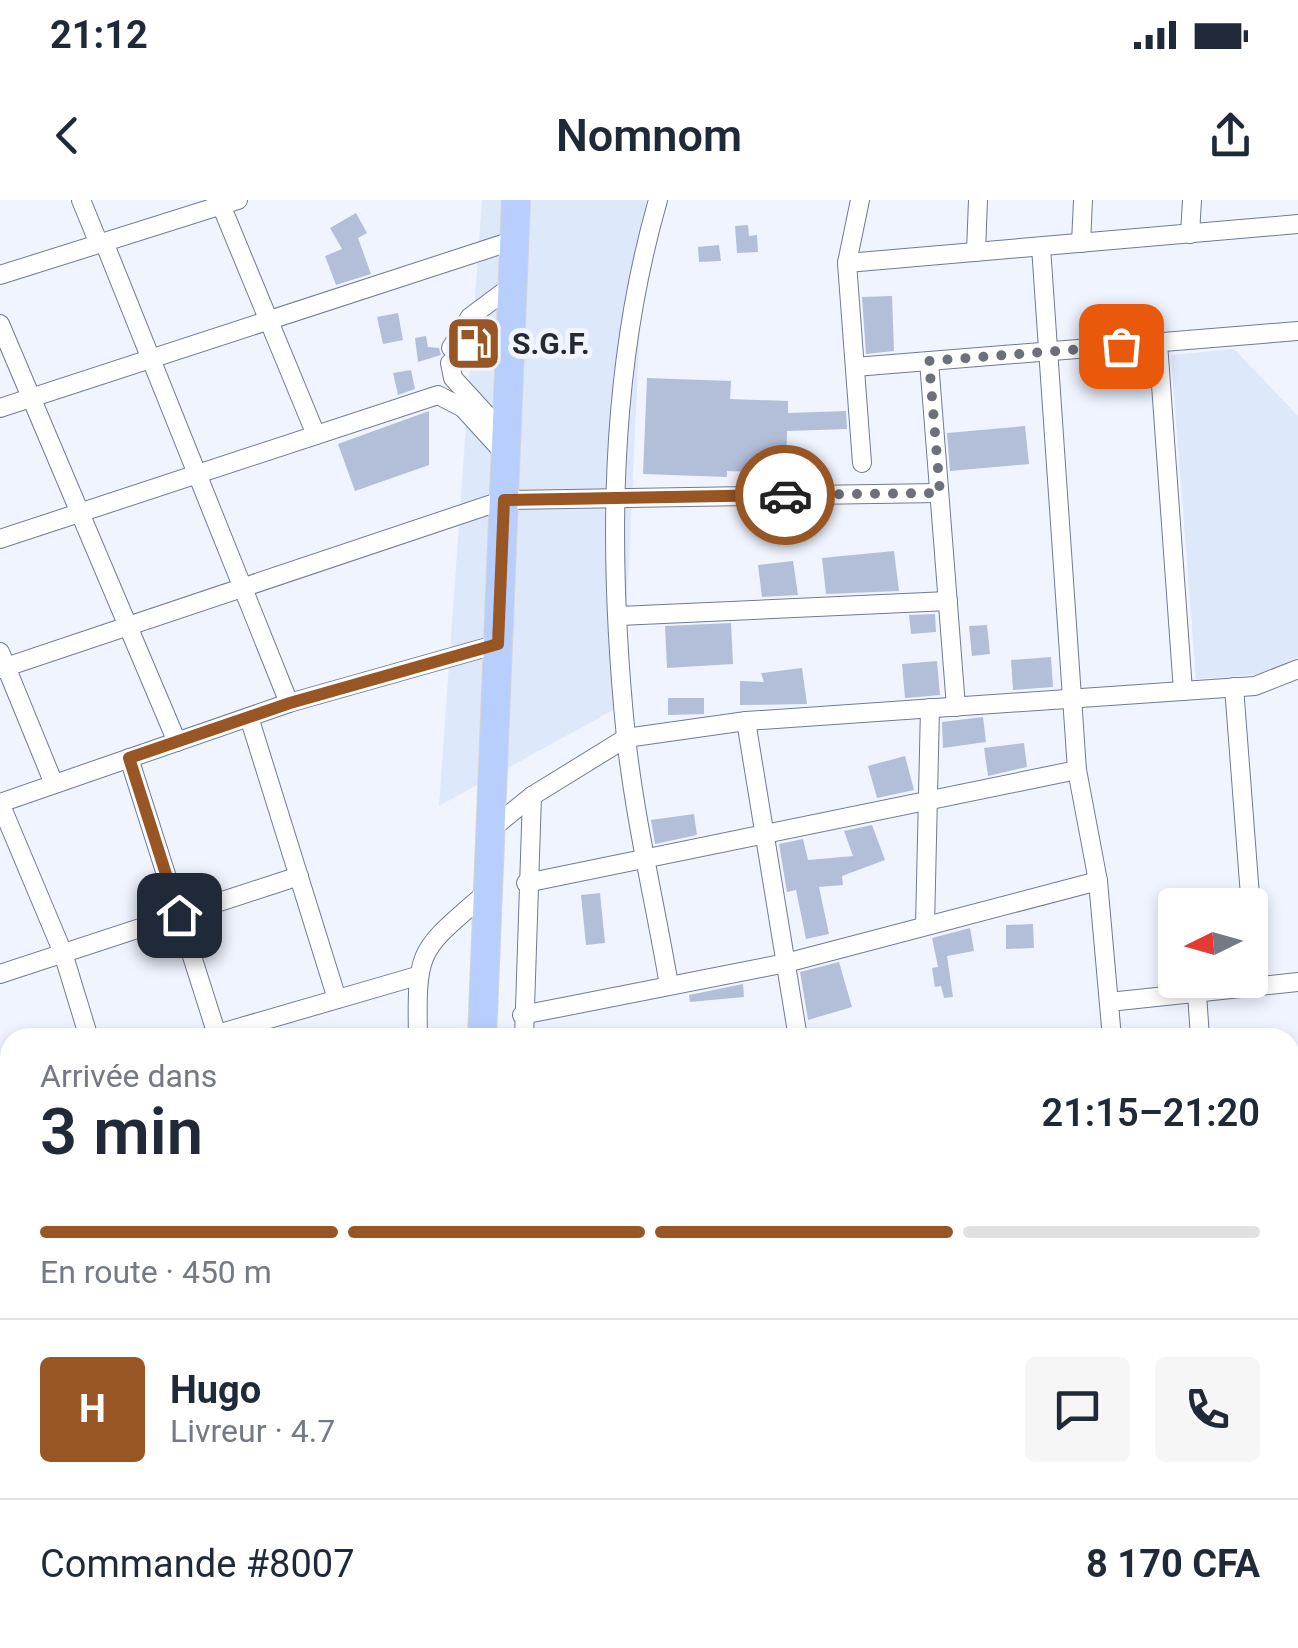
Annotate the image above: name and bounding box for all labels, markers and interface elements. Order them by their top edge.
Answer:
text: 21:12 [50,13,148,57]
icon: back [40,108,95,163]
icon: share [1203,108,1258,163]
text: Nomnom [556,109,742,162]
pin [1079,304,1164,389]
fuel station icon: S.G.F. [443,313,503,373]
icon: bag [1094,319,1149,374]
place label: S.G.F. [512,326,590,361]
courier [735,445,835,545]
icon: car [758,468,813,523]
pin [137,873,222,958]
icon: home [152,888,207,943]
north arrow [1158,888,1268,998]
map controls [1158,888,1268,998]
text: Arrivée dans [40,1057,217,1095]
text: 21:15–21:20 [1041,1091,1260,1135]
text: 3 min [40,1094,203,1170]
text: En route · 450 m [40,1253,272,1291]
button: chat [1025,1357,1130,1462]
button: phone [1155,1357,1260,1462]
text: Hugo [170,1368,261,1412]
text: H [79,1387,106,1431]
text: Livreur · 4.7 [170,1412,335,1450]
text: Commande #8007 [40,1542,355,1586]
text: 8 170 CFA [1086,1542,1260,1586]

